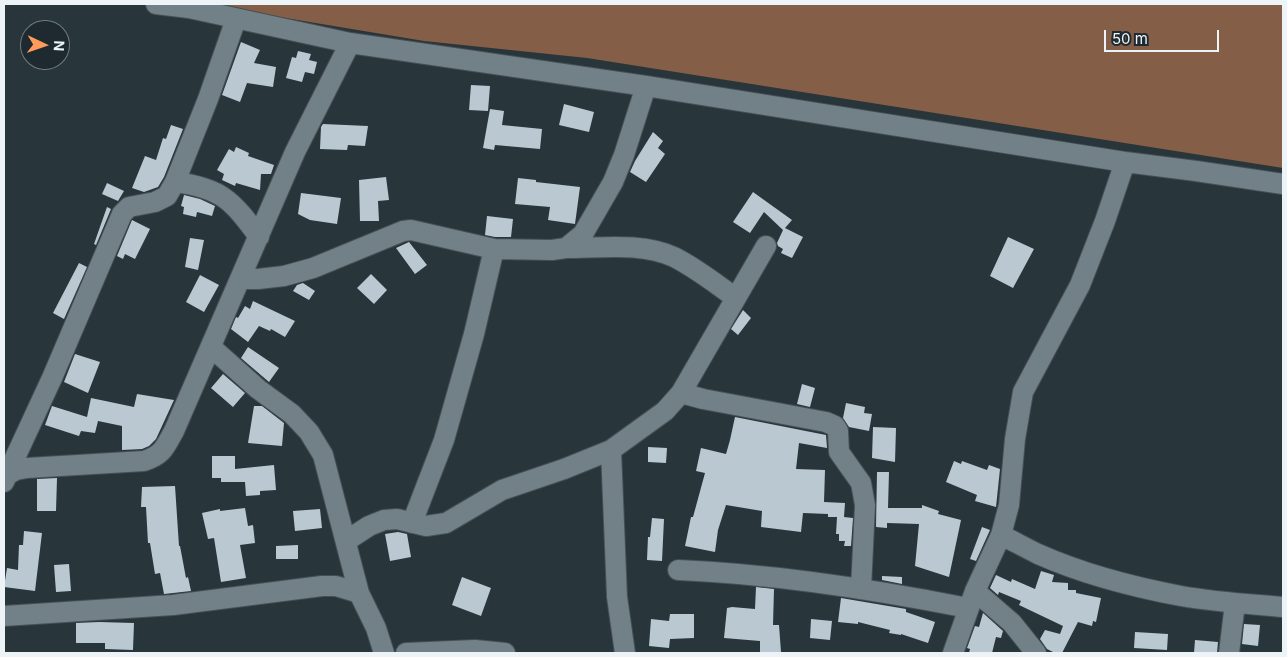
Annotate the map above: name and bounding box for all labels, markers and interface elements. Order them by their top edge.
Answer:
north arrow [20,20,70,70]
scale bar [1107,20,1222,52]
text: 50 m [1112,29,1148,48]
text: N [51,40,68,52]

